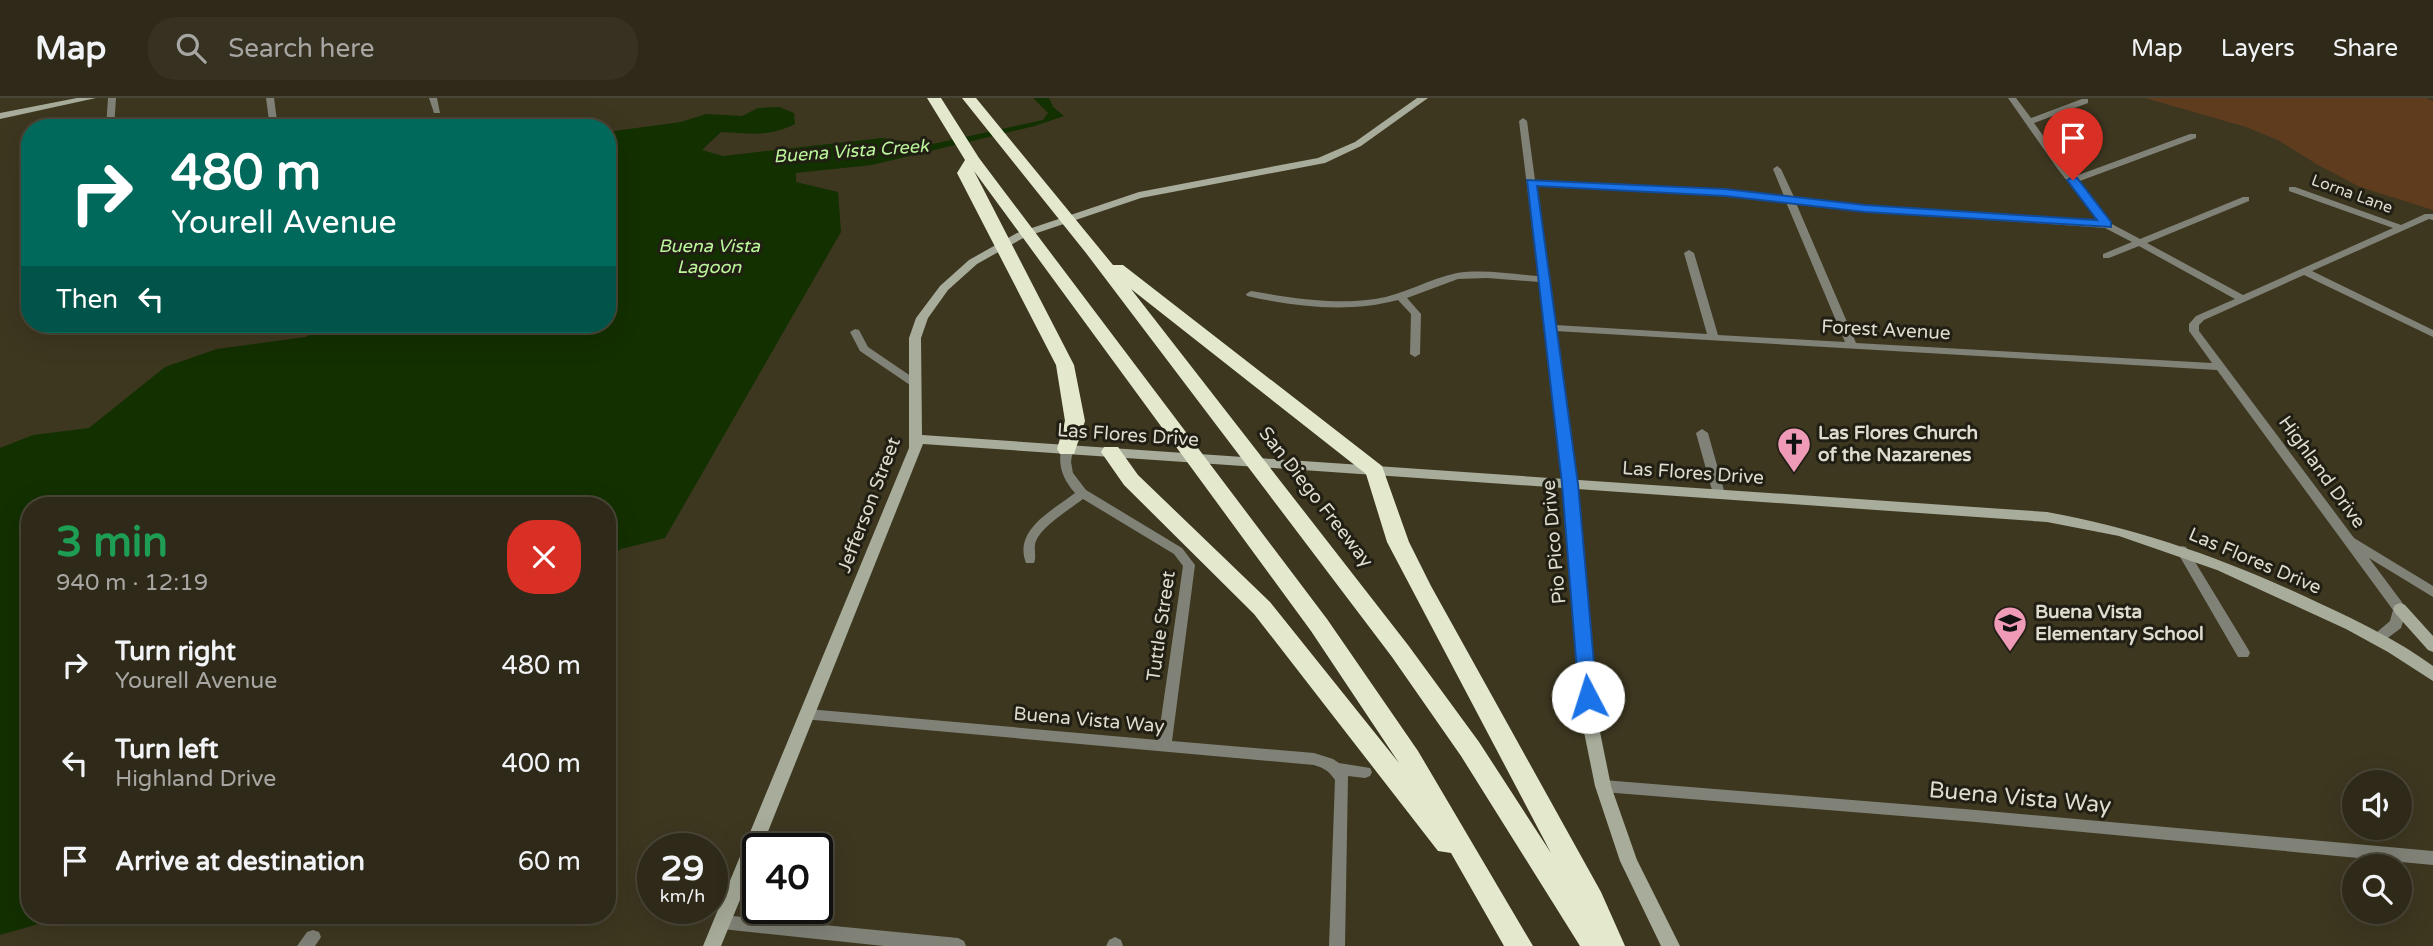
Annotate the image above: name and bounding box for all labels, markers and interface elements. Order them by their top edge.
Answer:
search box [148,17,638,80]
text: Map [35,29,106,68]
icon: search [172,29,210,67]
text: Search here [228,33,374,64]
text: Map [2131,34,2183,63]
text: Layers [2221,34,2295,63]
text: Share [2333,34,2398,63]
pin [2043,108,2103,180]
icon: arrive [2054,119,2092,157]
water label: Buena Vista Creek [773,135,931,167]
text: 480 m [171,144,321,203]
icon: right [56,147,147,238]
street label: Lorna Lane [2309,170,2395,218]
text: Yourell Avenue [171,204,397,242]
water label: Buena Vista Lagoon [658,235,761,278]
icon: left [132,280,170,318]
text: Then [56,284,118,315]
street label: Forest Avenue [1821,316,1951,344]
street label: Highland Drive [2274,412,2370,532]
street label: Las Flores Drive [1056,419,1200,451]
street label: San Diego Freeway [1254,422,1378,572]
place label: Las Flores Church of the Nazarenes [1818,422,1978,466]
church icon: Las Flores Church of the Nazarenes [1775,425,1813,474]
street label: Jefferson Street [833,434,905,576]
street label: Las Flores Drive [1621,457,1765,489]
street label: Pio Pico Drive [1538,479,1570,605]
text: 3 min [56,517,168,568]
button: close [507,520,581,594]
street label: Las Flores Drive [2185,523,2325,599]
text: 940 m · 12:19 [56,569,208,597]
street label: Tuttle Street [1142,569,1180,683]
place label: Buena Vista Elementary School [2035,601,2204,646]
school or university icon: Buena Vista Elementary School [1991,604,2029,653]
text: Turn right [115,636,236,667]
icon: right [56,646,94,684]
text: 480 m [501,650,581,681]
position arrow [1551,660,1625,734]
text: Yourell Avenue [115,667,277,695]
street label: Buena Vista Way [1013,702,1165,738]
text: Turn left [115,734,218,765]
icon: left [56,744,94,782]
text: 400 m [501,748,581,779]
text: Highland Drive [115,765,276,793]
map controls [2342,770,2412,924]
button: sound [2342,770,2412,840]
street label: Buena Vista Way [1928,776,2112,820]
speed limit sign: 40 [742,833,833,924]
icon: arrive [56,842,94,880]
text: Arrive at destination [115,846,365,877]
text: 60 m [518,846,581,877]
text: 29 [661,848,704,890]
button: search [2342,854,2412,924]
text: km/h [660,885,705,907]

